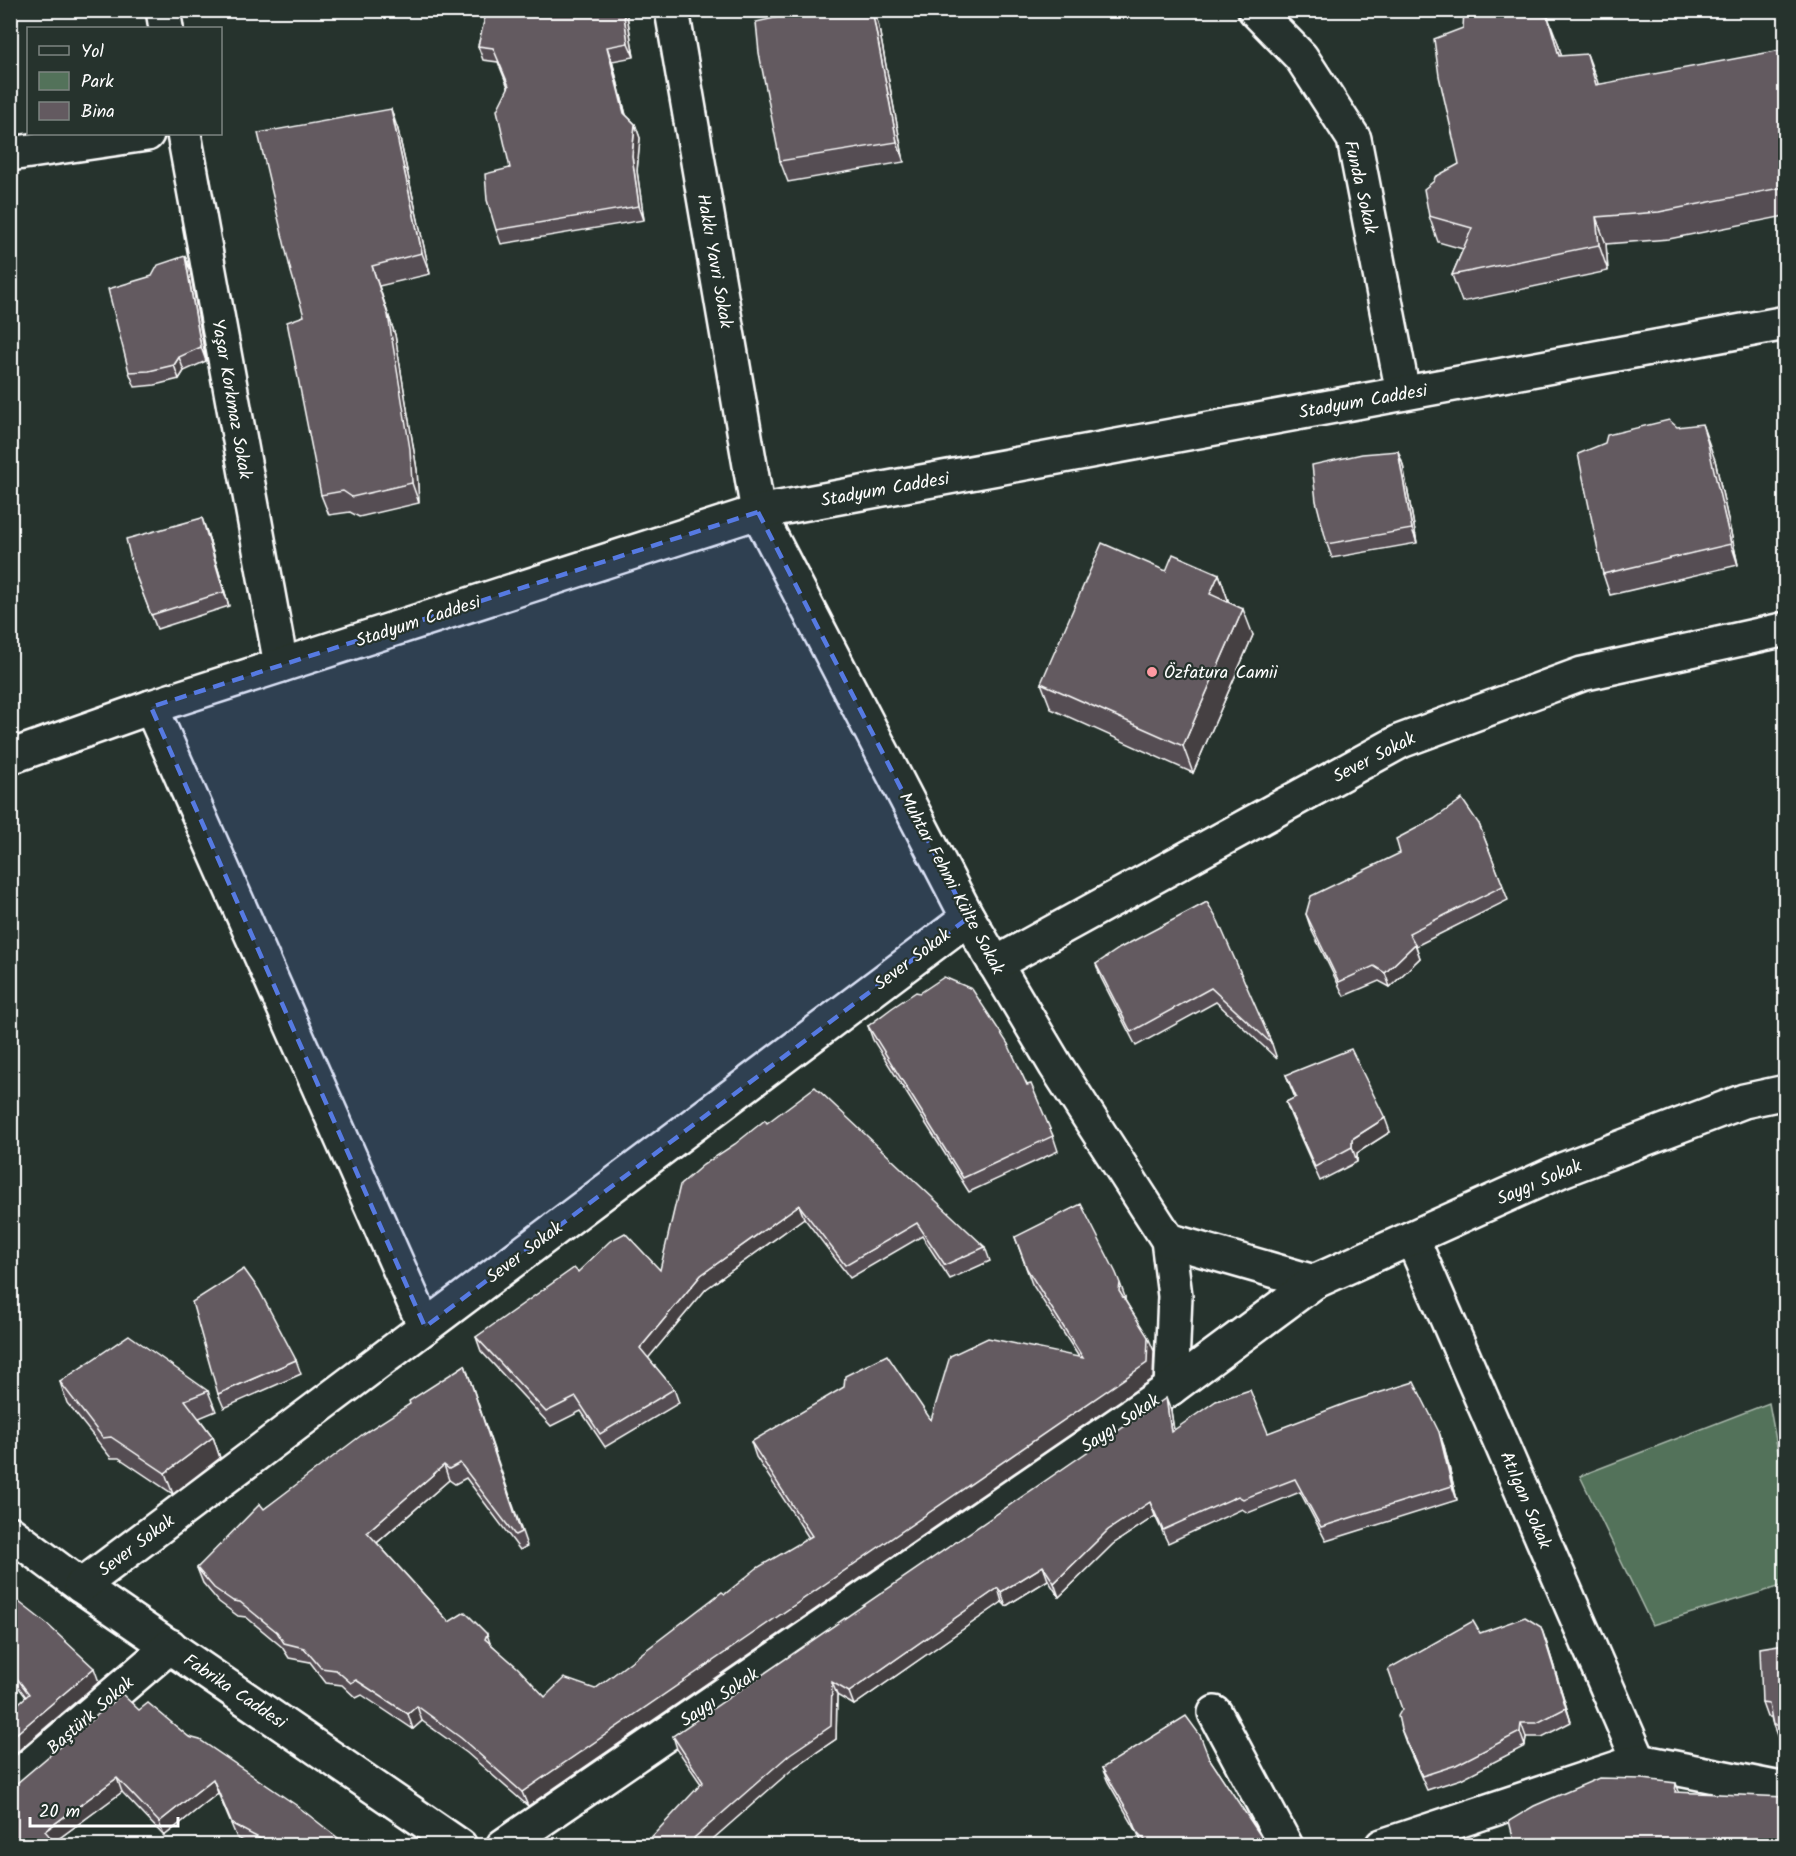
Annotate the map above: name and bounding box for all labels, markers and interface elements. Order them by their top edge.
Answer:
legend [27,27,222,135]
text: Yol [81,38,105,67]
text: Park [81,68,114,97]
text: Bina [81,98,115,127]
street label: Funda Sokak [1335,138,1385,238]
street label: Hakkı Yavri Sokak [687,192,740,331]
street label: Yaşar Korkmaz Sokak [202,317,259,482]
street label: Stadyum Caddesi [1297,377,1430,428]
street label: Stadyum Caddesi [819,465,952,516]
street label: Stadyum Caddesi [352,588,485,656]
place label: Özfatura Camii [1164,659,1278,688]
marker: Özfatura Camii [1145,665,1159,679]
street label: Sever Sokak [1328,725,1422,792]
street label: Muhtar Fehmi Külte Sokak [890,787,1011,981]
street label: Sever Sokak [868,921,958,999]
street label: Saygı Sokak [1493,1152,1587,1214]
street label: Sever Sokak [480,1214,570,1292]
street label: Saygı Sokak [1075,1387,1167,1461]
street label: Atılgan Sokak [1491,1447,1558,1555]
street label: Sever Sokak [92,1507,182,1585]
street label: Fabrika Caddesi [177,1647,292,1738]
street label: Saygı Sokak [674,1661,766,1735]
street label: Baştürk Sokak [41,1669,142,1762]
scale bar [30,1790,178,1828]
text: 20 m [39,1798,80,1827]

